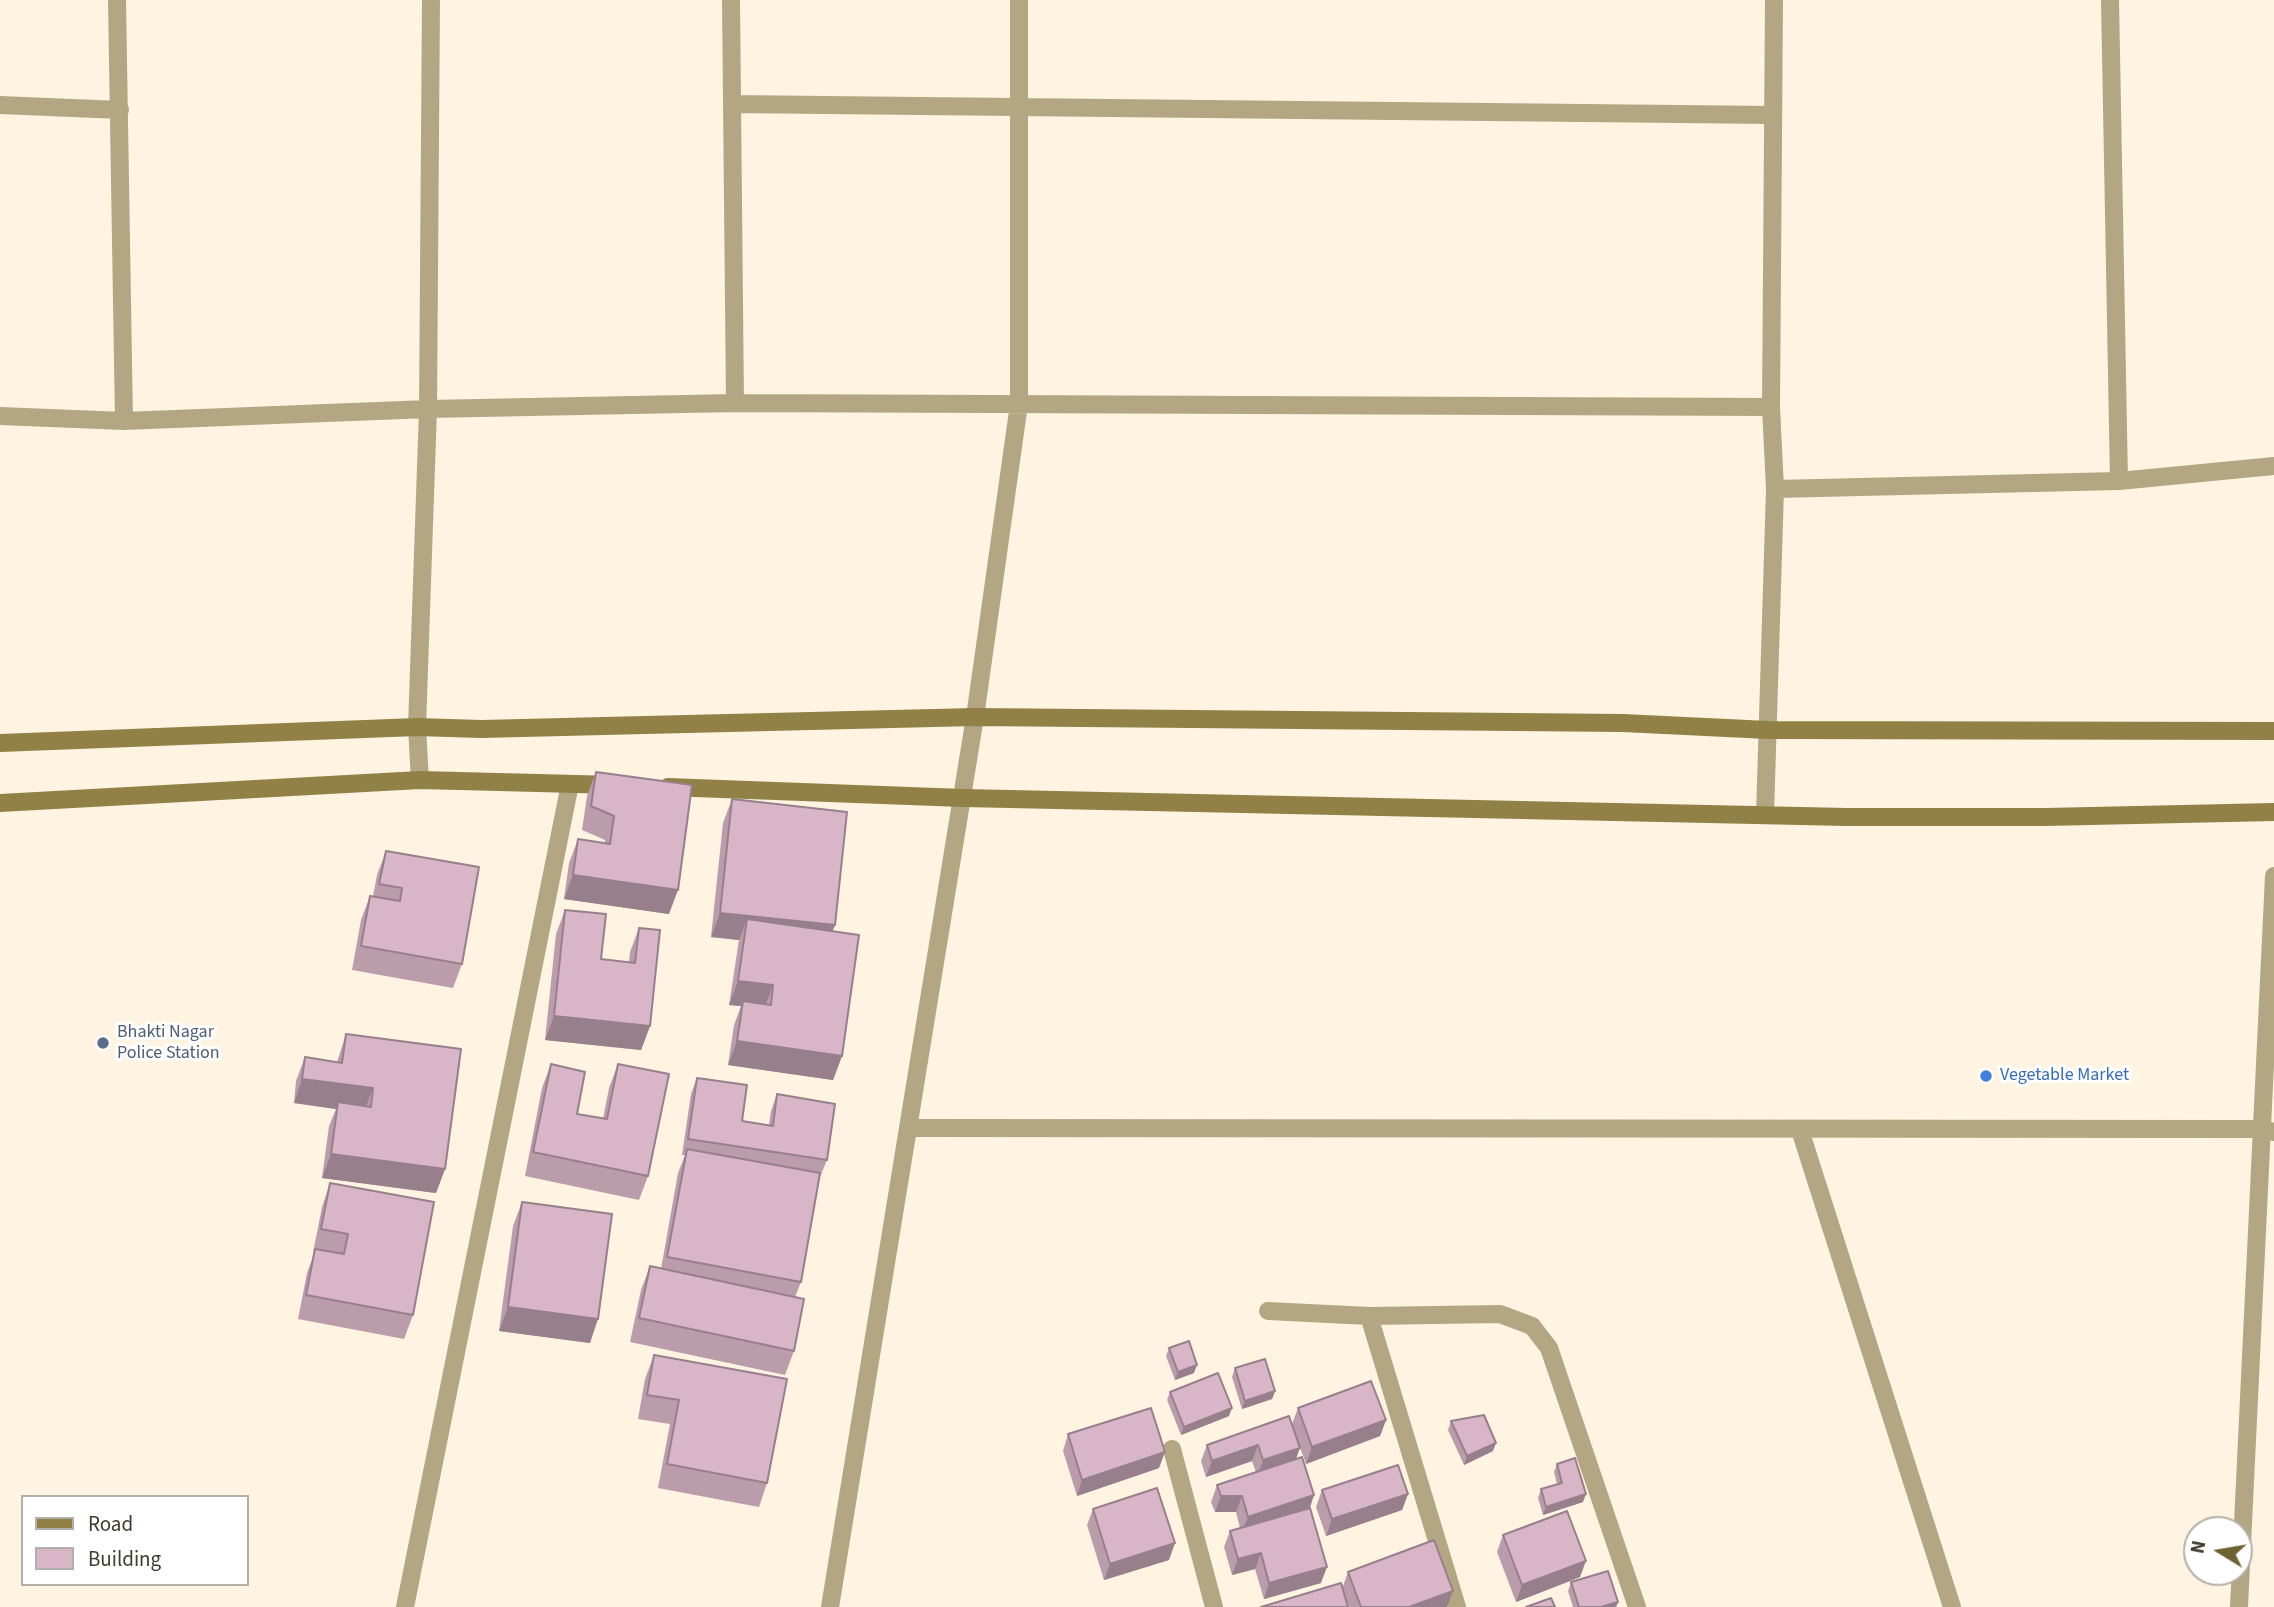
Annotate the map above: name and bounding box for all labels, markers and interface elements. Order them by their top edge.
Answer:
place label: Bhakti Nagar Police Station [117,1022,220,1064]
marker: Bhakti Nagar Police Station [95,1035,111,1051]
place label: Vegetable Market [2000,1065,2129,1087]
marker: Vegetable Market [1978,1068,1994,1084]
legend [21,1495,248,1586]
text: Road [88,1509,133,1539]
north arrow [2183,1516,2253,1586]
text: N [2184,1539,2213,1556]
text: Building [88,1544,161,1574]

